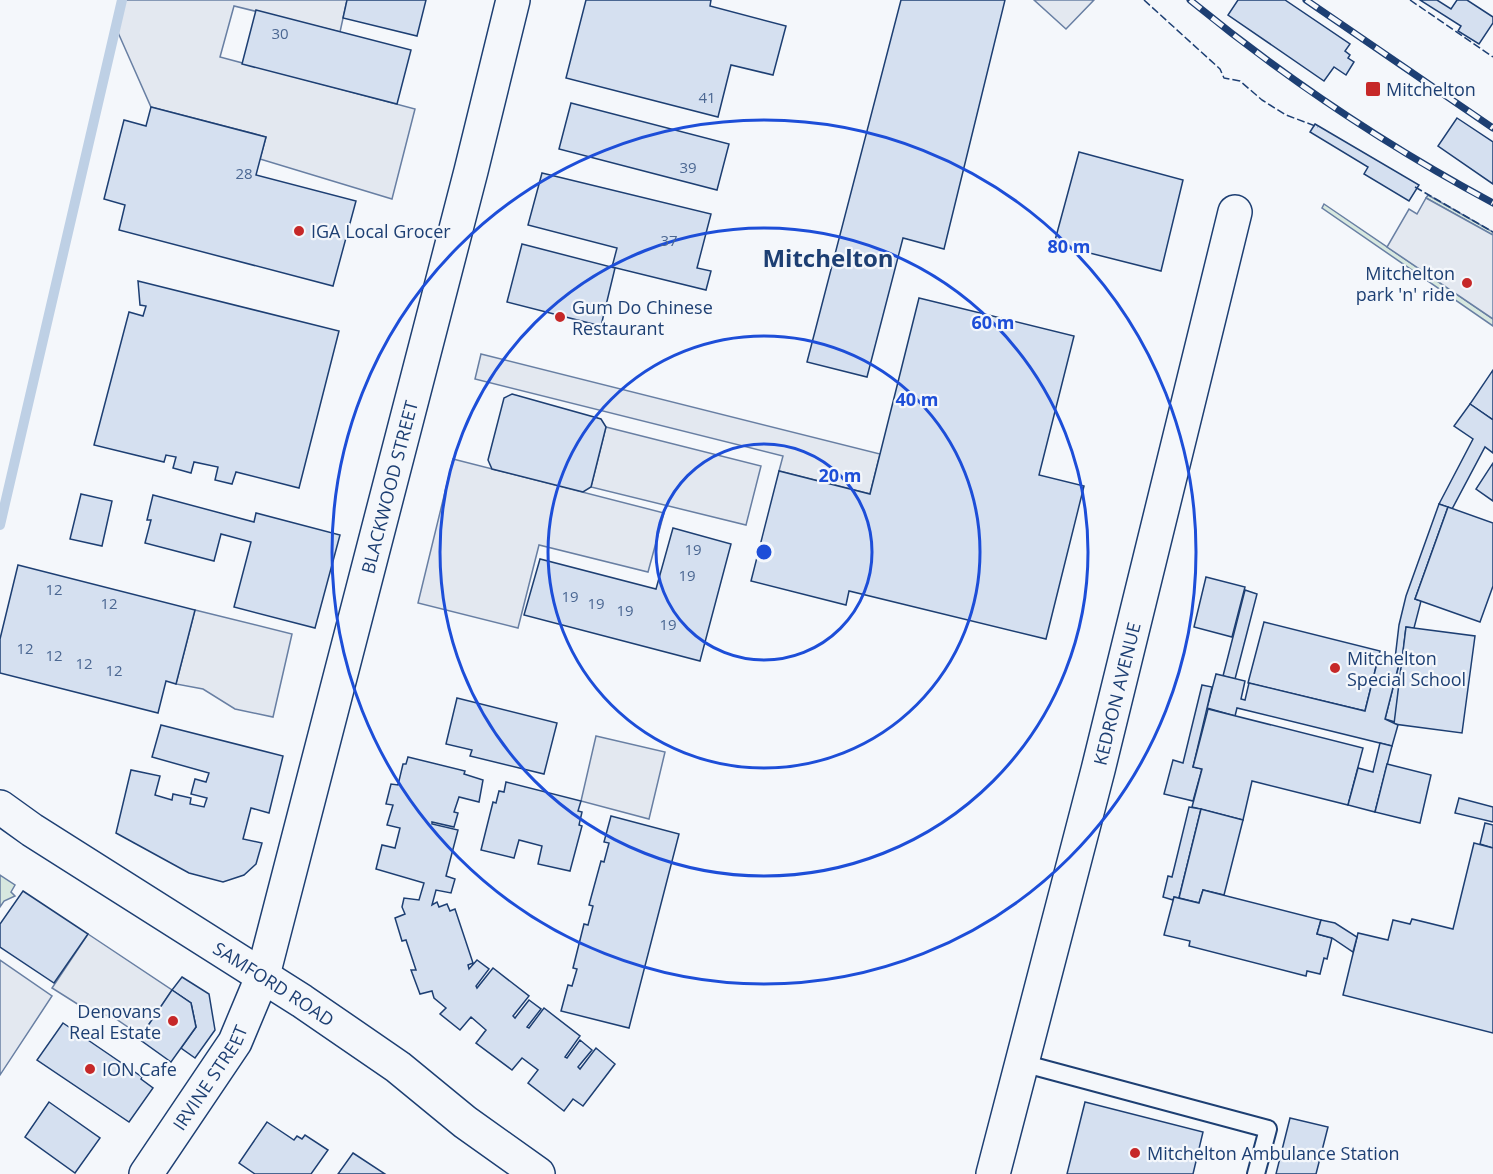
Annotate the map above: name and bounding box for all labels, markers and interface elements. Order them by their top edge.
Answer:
house number: 30 [271,23,289,43]
place label: Mitchelton [1386,77,1476,101]
marker: Mitchelton [1364,80,1382,98]
house number: 41 [698,87,716,107]
house number: 39 [679,157,697,177]
house number: 28 [235,163,253,183]
place label: IGA Local Grocer [311,219,451,243]
marker: IGA Local Grocer [292,224,306,238]
house number: 37 [660,230,678,250]
text: 80 m [1048,234,1090,258]
district label: Mitchelton [762,241,894,274]
place label: Mitchelton park 'n' ride [1356,261,1455,306]
marker: Mitchelton park 'n' ride [1460,276,1474,290]
place label: Gum Do Chinese Restaurant [572,295,713,340]
marker: Gum Do Chinese Restaurant [553,310,567,324]
text: 60 m [972,310,1014,334]
text: 40 m [896,387,938,411]
street label: BLACKWOOD STREET [355,398,423,576]
text: 20 m [819,463,861,487]
house number: 19 [684,539,702,559]
centre of rings [754,542,774,562]
house number: 19 [678,565,696,585]
house number: 12 [45,579,63,599]
house number: 19 [561,586,579,606]
house number: 12 [100,593,118,613]
house number: 19 [587,593,605,613]
house number: 19 [616,600,634,620]
house number: 19 [659,614,677,634]
street label: KEDRON AVENUE [1088,620,1146,768]
house number: 12 [16,638,34,658]
house number: 12 [45,645,63,665]
place label: Mitchelton Special School [1347,646,1466,691]
house number: 12 [75,653,93,673]
house number: 12 [105,660,123,680]
marker: Mitchelton Special School [1328,661,1342,675]
street label: SAMFORD ROAD [209,936,339,1032]
place label: Denovans Real Estate [69,999,161,1044]
marker: Denovans Real Estate [166,1014,180,1028]
street label: IRVINE STREET [167,1021,253,1135]
place label: ION Cafe [102,1057,177,1081]
marker: ION Cafe [83,1062,97,1076]
place label: Mitchelton Ambulance Station [1147,1141,1400,1165]
marker: Mitchelton Ambulance Station [1128,1146,1142,1160]

